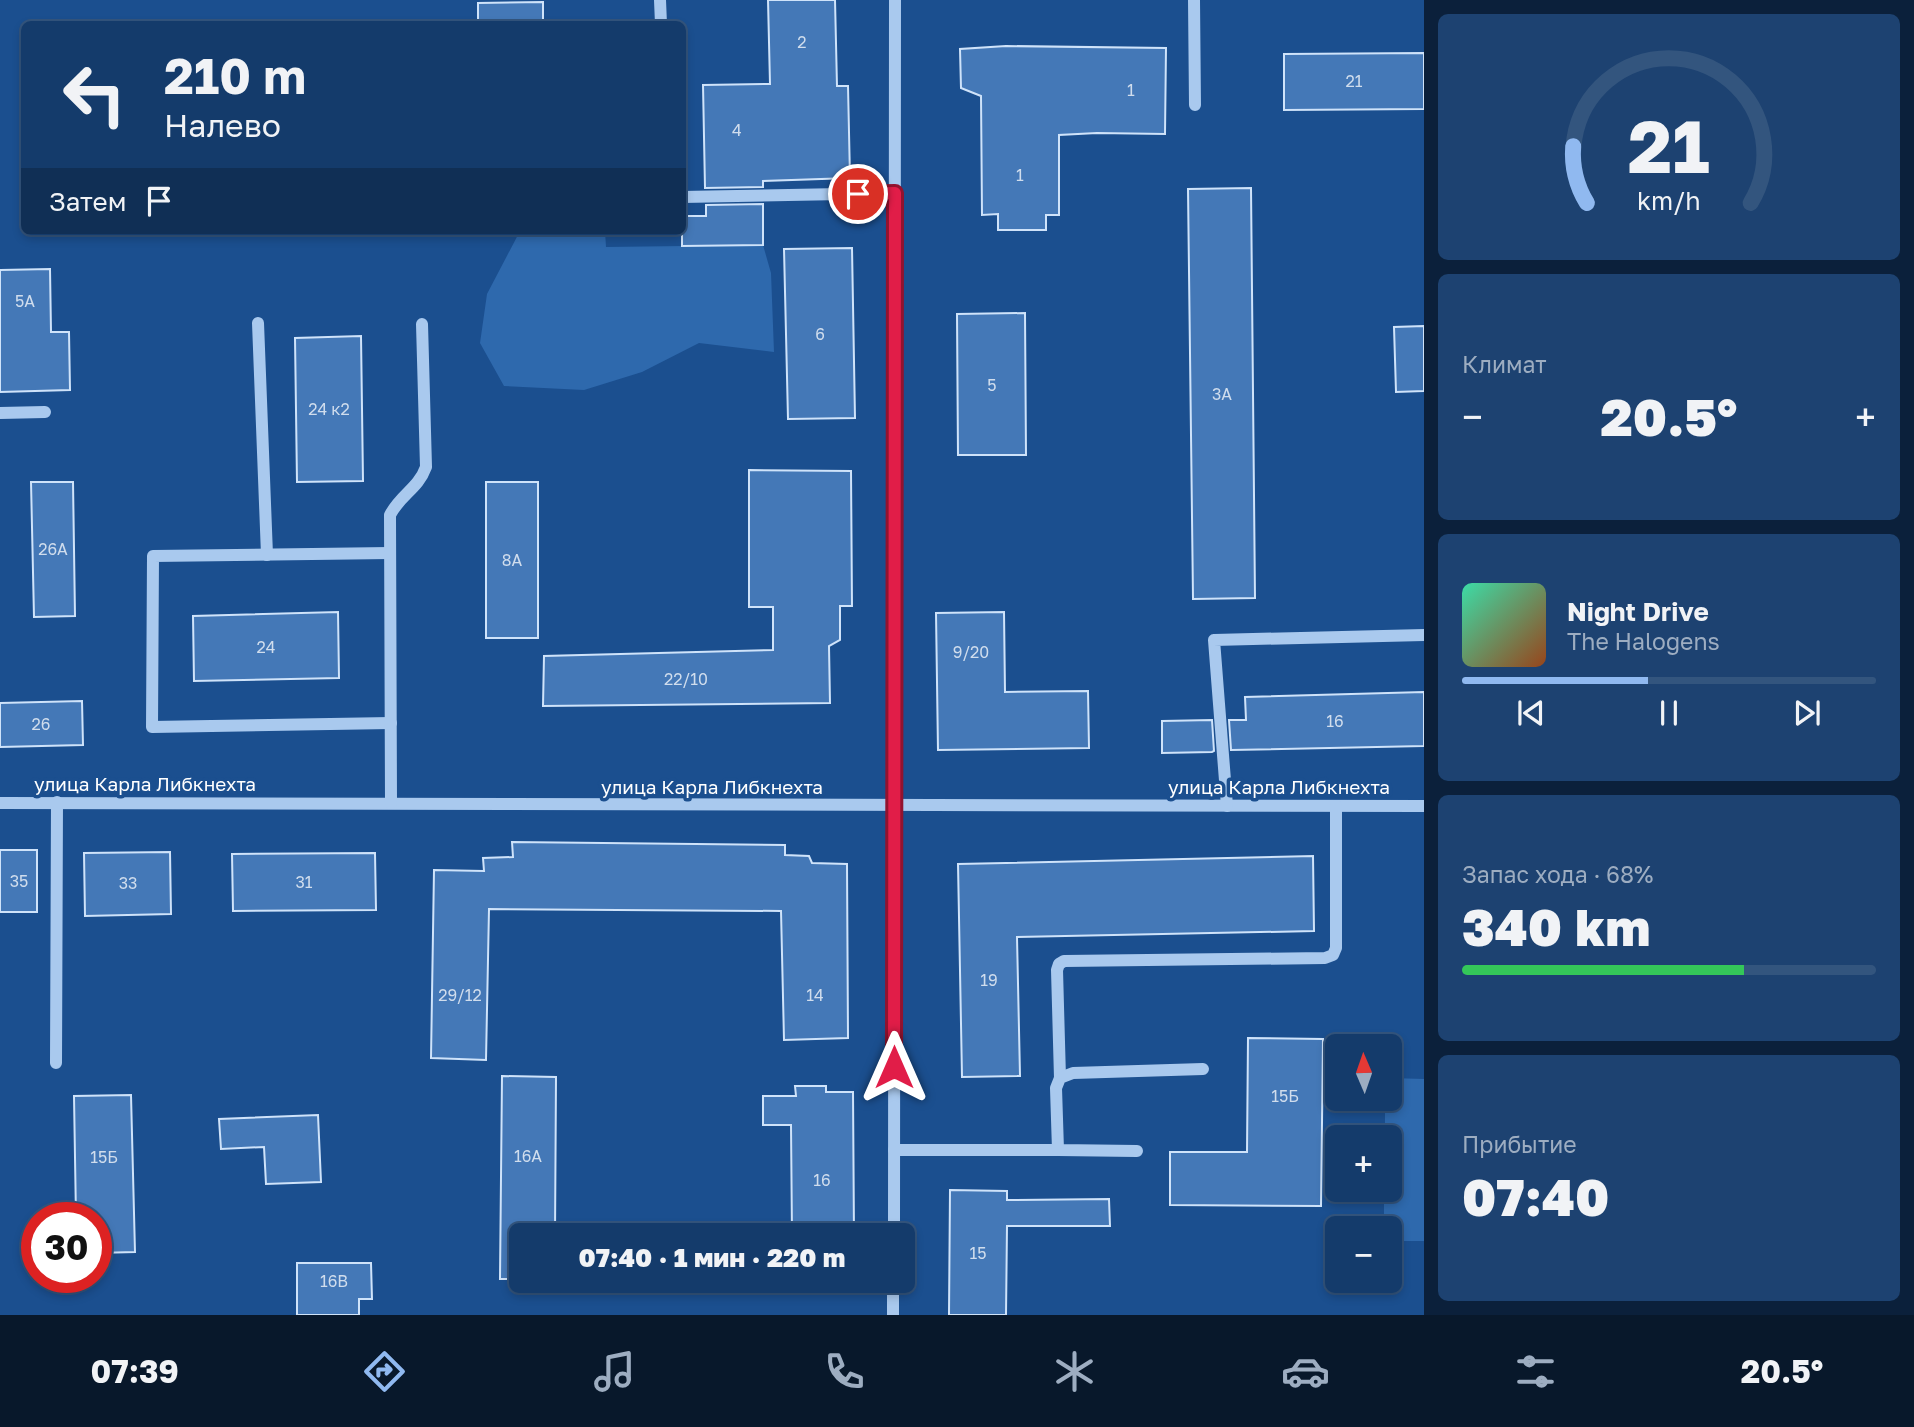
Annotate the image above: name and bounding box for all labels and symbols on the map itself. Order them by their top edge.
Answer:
house number: 2 [797,32,807,52]
house number: 21 [1345,71,1363,91]
house number: 1 [1127,80,1135,100]
house number: 4 [732,120,742,140]
pin [828,164,888,224]
house number: 1 [1016,165,1024,185]
house number: 5А [15,291,35,311]
house number: 6 [815,324,825,344]
house number: 5 [987,375,997,395]
house number: 3А [1212,384,1232,404]
house number: 24 к2 [308,399,350,419]
house number: 26А [38,539,68,559]
house number: 8А [502,550,523,570]
house number: 24 [256,637,276,657]
house number: 9/20 [953,642,989,662]
house number: 22/10 [664,669,708,689]
house number: 16 [1326,711,1344,731]
house number: 26 [32,714,50,734]
street label: улица Карла Либкнехта [34,772,256,795]
street label: улица Карла Либкнехта [601,775,823,798]
street label: улица Карла Либкнехта [1168,775,1390,798]
house number: 35 [10,871,28,891]
house number: 31 [295,872,313,892]
house number: 33 [119,873,137,893]
house number: 19 [980,970,998,990]
house number: 29/12 [438,985,482,1005]
house number: 14 [806,985,824,1005]
position arrow [857,1030,931,1104]
north arrow [1325,1034,1402,1111]
house number: 15Б [1271,1086,1299,1106]
house number: 16А [514,1146,542,1166]
house number: 15Б [90,1147,118,1167]
house number: 16 [813,1170,831,1190]
speed limit sign: 30 [21,1202,112,1293]
house number: 15 [969,1243,987,1263]
house number: 16В [320,1271,348,1291]

